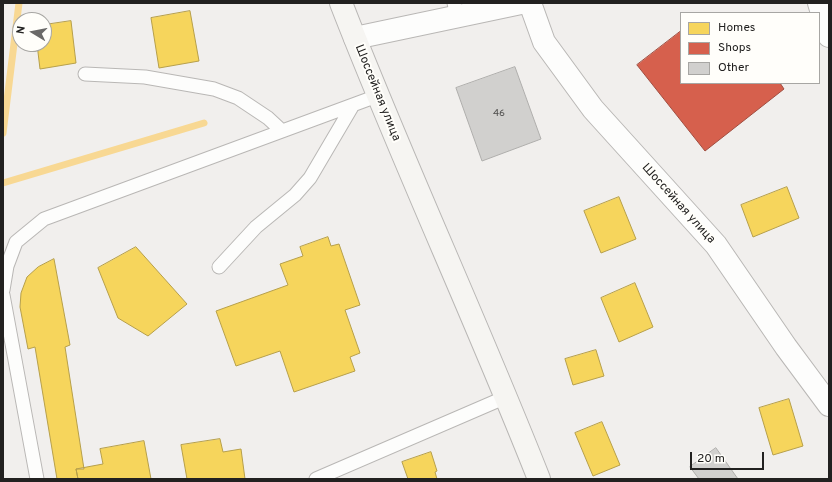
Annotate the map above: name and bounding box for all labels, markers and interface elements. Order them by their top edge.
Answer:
north arrow [12,12,52,52]
legend [680,12,820,84]
text: Homes [718,20,755,36]
text: N [14,25,29,35]
text: Shops [718,40,751,56]
street label: Шоссейная улица [351,43,403,143]
text: Other [718,60,749,76]
house number: 46 [493,108,505,120]
street label: Шоссейная улица [638,161,718,247]
scale bar [692,444,766,470]
text: 20 m [697,451,725,467]

